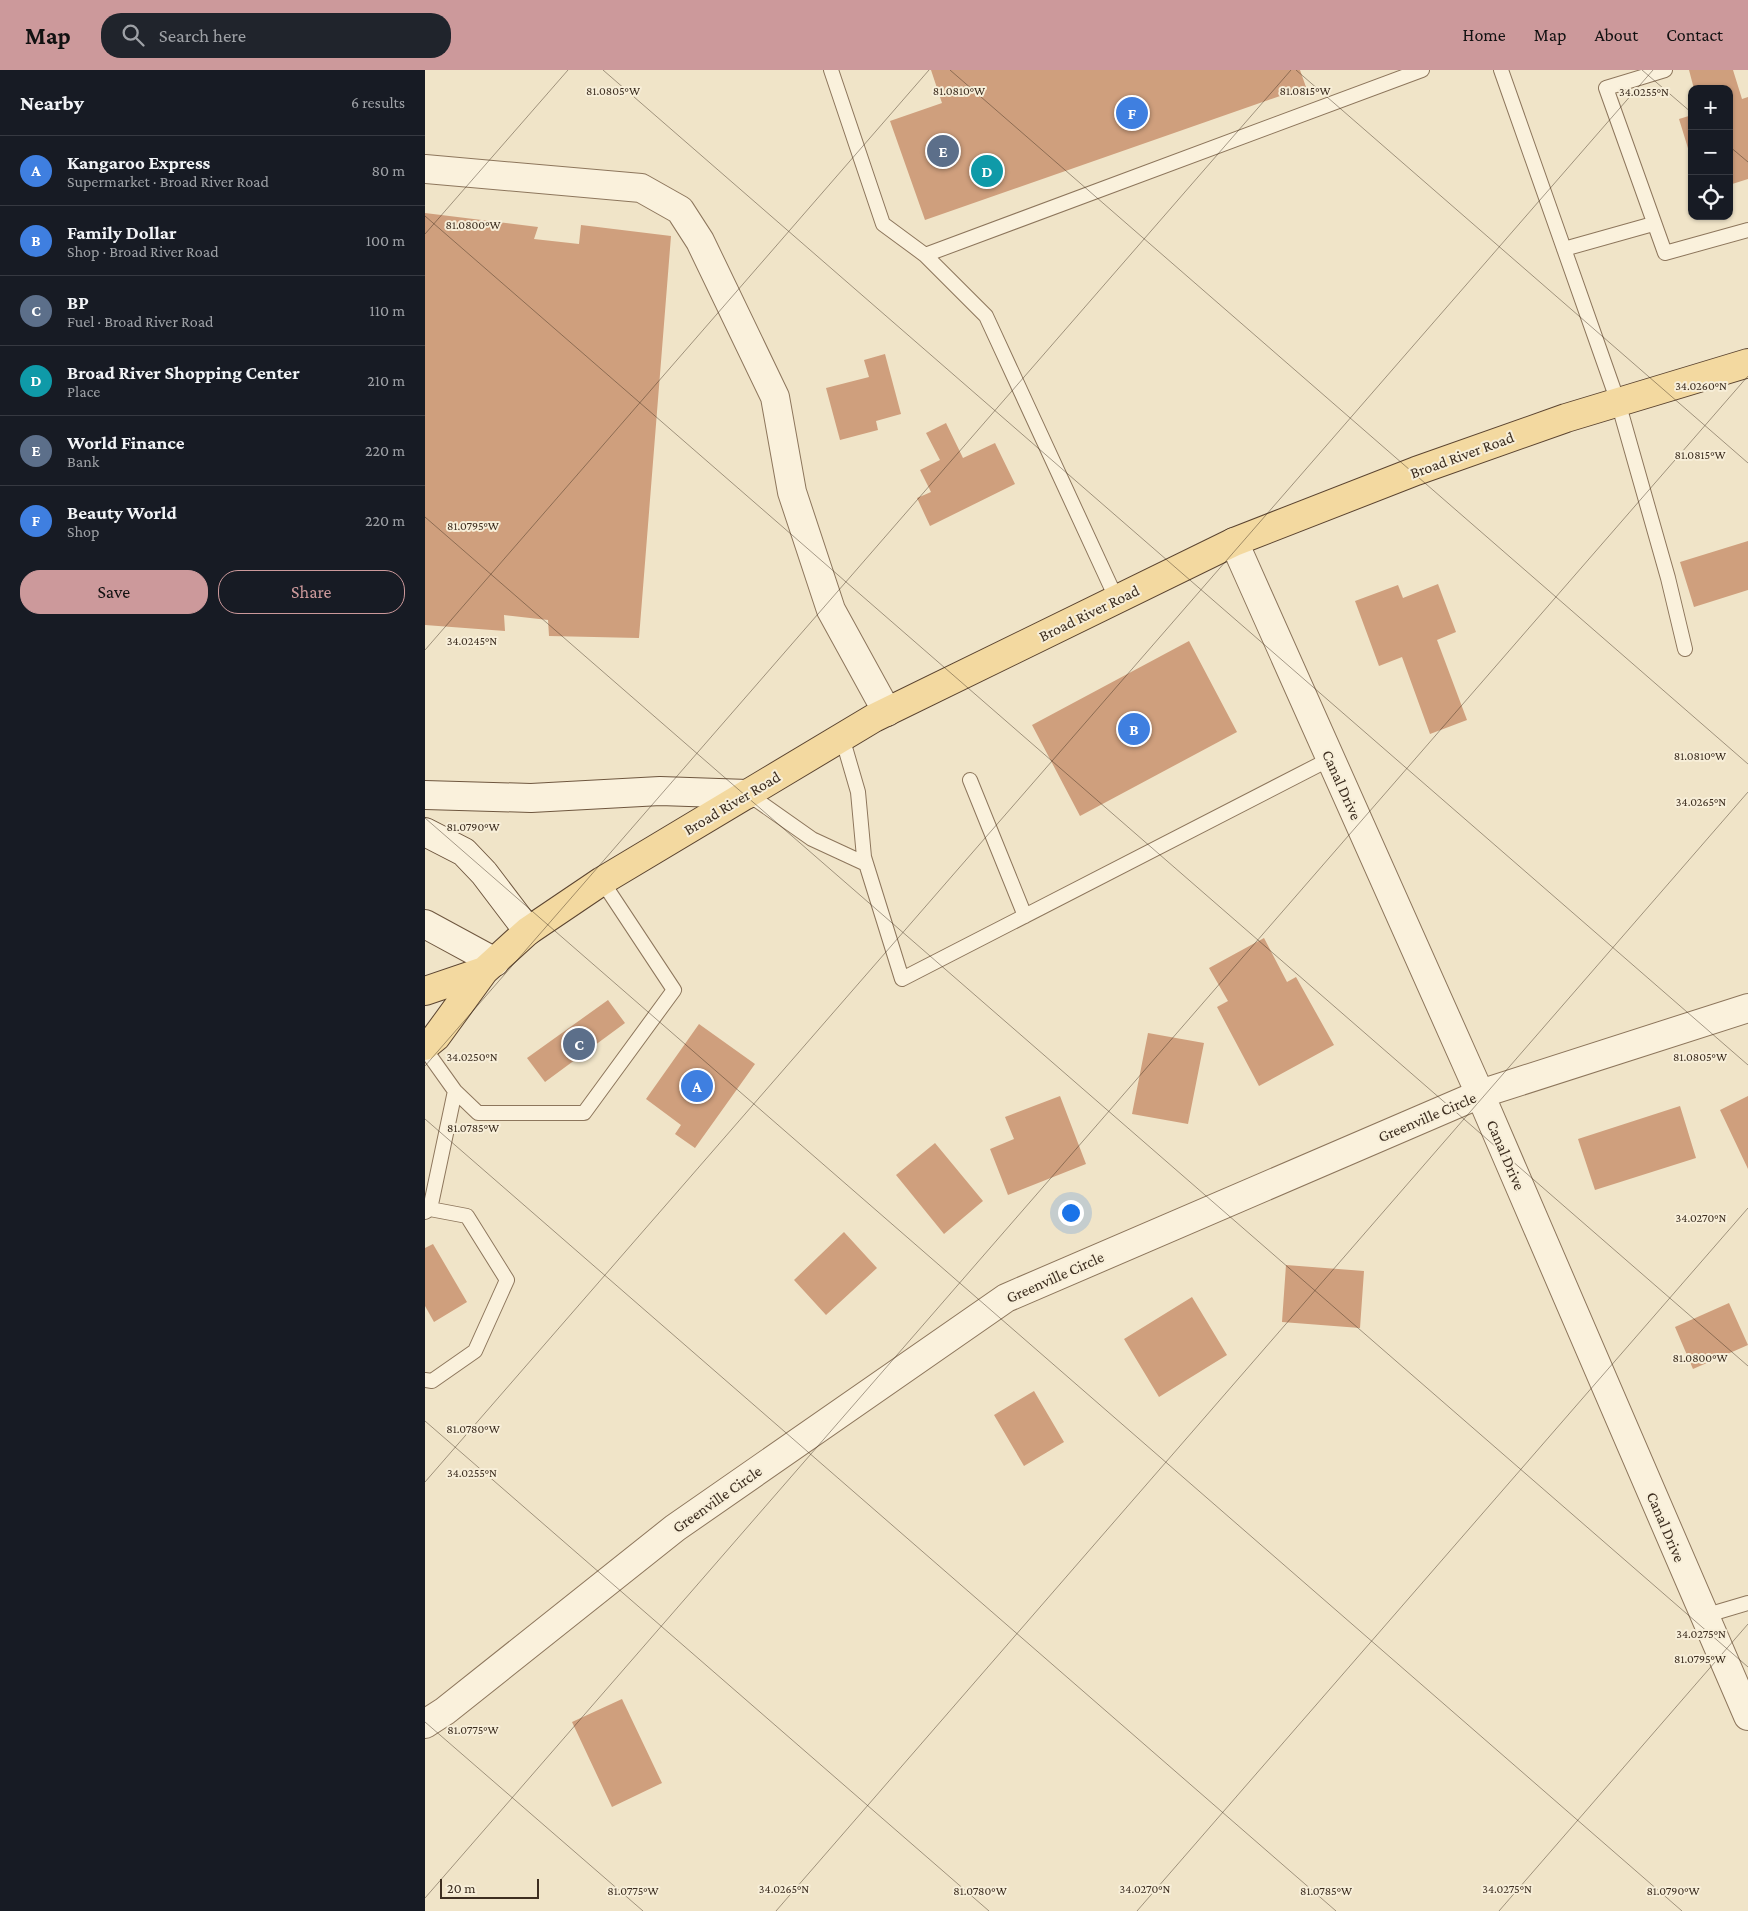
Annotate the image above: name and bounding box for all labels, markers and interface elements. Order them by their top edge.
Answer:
search box [101,13,451,58]
icon: search [119,21,147,49]
text: Map [25,22,71,49]
text: Search here [159,25,246,46]
text: Home [1463,25,1506,45]
text: Map [1534,25,1566,45]
text: About [1594,25,1638,45]
text: Contact [1666,25,1723,45]
text: 81.0805°W [586,84,640,98]
text: 81.0810°W [933,84,985,98]
text: 81.0815°W [1279,84,1331,98]
text: 34.0255°N [1619,85,1669,99]
map controls [1688,85,1733,220]
button: + [1688,85,1733,130]
text: Nearby [20,91,84,115]
text: 6 results [351,94,405,111]
pin: F [1116,94,1148,132]
button: − [1688,130,1733,175]
pin: E [927,132,959,170]
text: Kangaroo Express [67,152,210,173]
pin: D [971,152,1003,190]
text: A [31,162,41,179]
text: 80 m [371,162,405,179]
text: Supermarket · Broad River Road [67,173,269,190]
button: locate [1688,175,1733,220]
text: 81.0800°W [445,218,501,232]
text: Family Dollar [67,222,177,243]
text: B [31,232,41,249]
text: 100 m [366,232,405,249]
text: Shop · Broad River Road [67,243,219,260]
text: BP [67,292,89,313]
text: C [31,302,41,319]
text: 110 m [369,302,405,319]
text: Fuel · Broad River Road [67,313,214,330]
text: Broad River Shopping Center [67,362,300,383]
text: D [30,372,42,389]
text: 210 m [367,372,405,389]
text: 34.0260°N [1675,379,1727,393]
text: Place [67,383,100,400]
street label: Broad River Road [1408,428,1517,482]
text: World Finance [67,432,185,453]
text: E [31,442,41,459]
text: 220 m [365,442,405,459]
text: 81.0815°W [1674,448,1726,462]
text: Bank [67,453,99,470]
text: Beauty World [67,502,177,523]
text: F [32,512,40,529]
text: 220 m [365,512,405,529]
text: 81.0795°W [447,519,499,533]
text: Shop [67,523,99,540]
button: Save [20,570,208,614]
button: Share [218,570,405,614]
street label: Broad River Road [1036,581,1142,645]
text: 34.0245°N [447,634,497,648]
pin: B [1118,710,1150,748]
street label: Canal Drive [1319,747,1365,823]
text: 81.0810°W [1674,749,1726,763]
street label: Broad River Road [681,767,784,838]
text: 34.0265°N [1676,795,1726,809]
text: 81.0790°W [446,820,500,834]
pin: C [563,1025,595,1063]
text: 34.0250°N [446,1050,498,1064]
text: 81.0805°W [1673,1050,1727,1064]
pin: A [681,1067,713,1105]
street label: Greenville Circle [1375,1089,1479,1145]
street label: Canal Drive [1484,1117,1528,1193]
text: 81.0785°W [447,1121,499,1135]
your location [1058,1200,1084,1226]
text: 34.0270°N [1676,1211,1726,1225]
street label: Greenville Circle [1004,1248,1106,1306]
text: 81.0800°W [1672,1351,1728,1365]
text: 81.0780°W [446,1422,500,1436]
street label: Greenville Circle [669,1462,765,1536]
text: 34.0255°N [447,1466,497,1480]
street label: Canal Drive [1644,1489,1688,1565]
text: 34.0275°N [1676,1627,1726,1641]
text: 81.0795°W [1674,1652,1726,1666]
text: 81.0775°W [447,1723,499,1737]
scale bar [440,1876,539,1899]
text: 20 m [447,1880,475,1896]
text: 34.0265°N [759,1882,809,1896]
text: 34.0270°N [1120,1882,1170,1896]
text: 34.0275°N [1482,1882,1532,1896]
text: 81.0775°W [607,1884,659,1898]
text: 81.0780°W [953,1884,1007,1898]
text: 81.0785°W [1300,1884,1352,1898]
text: 81.0790°W [1646,1884,1700,1898]

